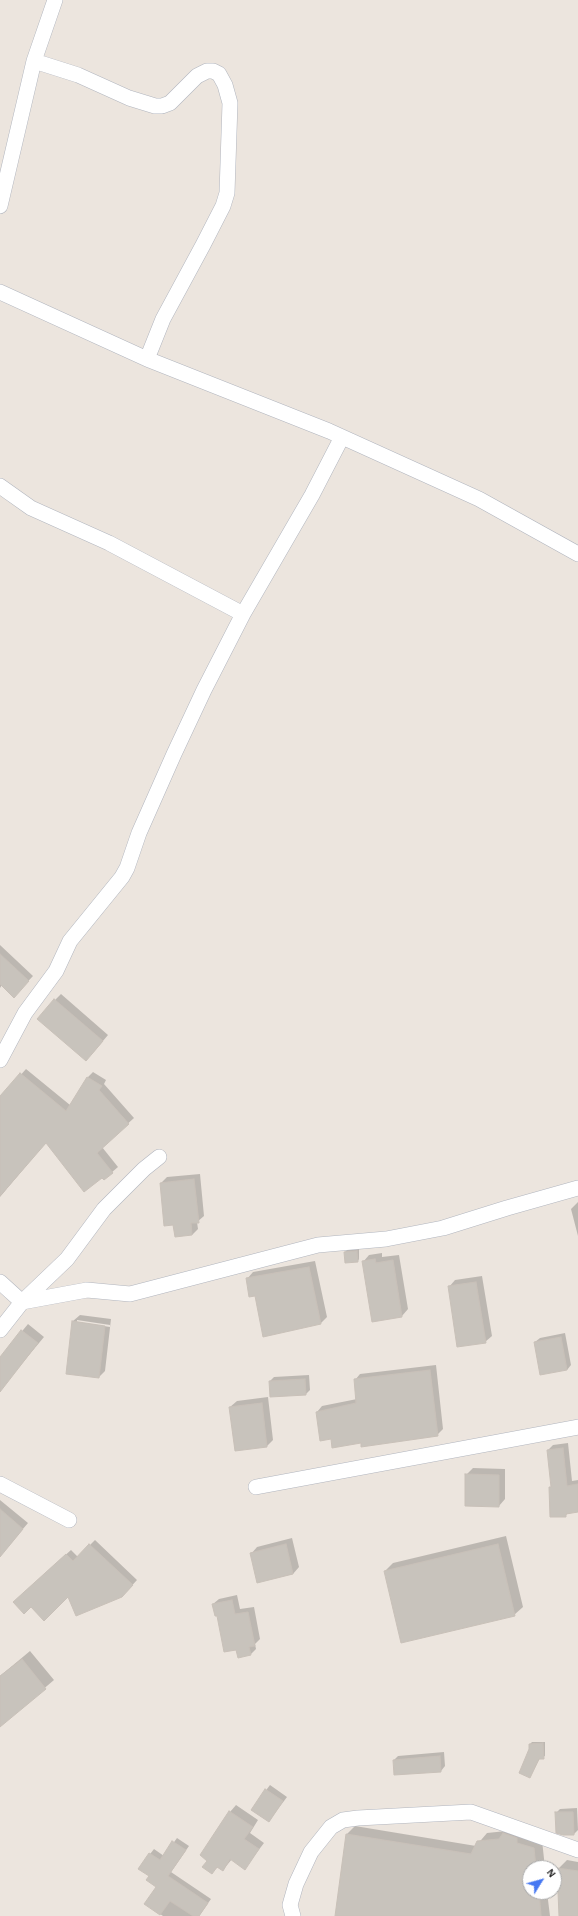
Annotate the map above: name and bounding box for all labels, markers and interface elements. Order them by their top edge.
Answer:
north arrow [522,1860,562,1900]
text: N [544,1867,558,1879]

